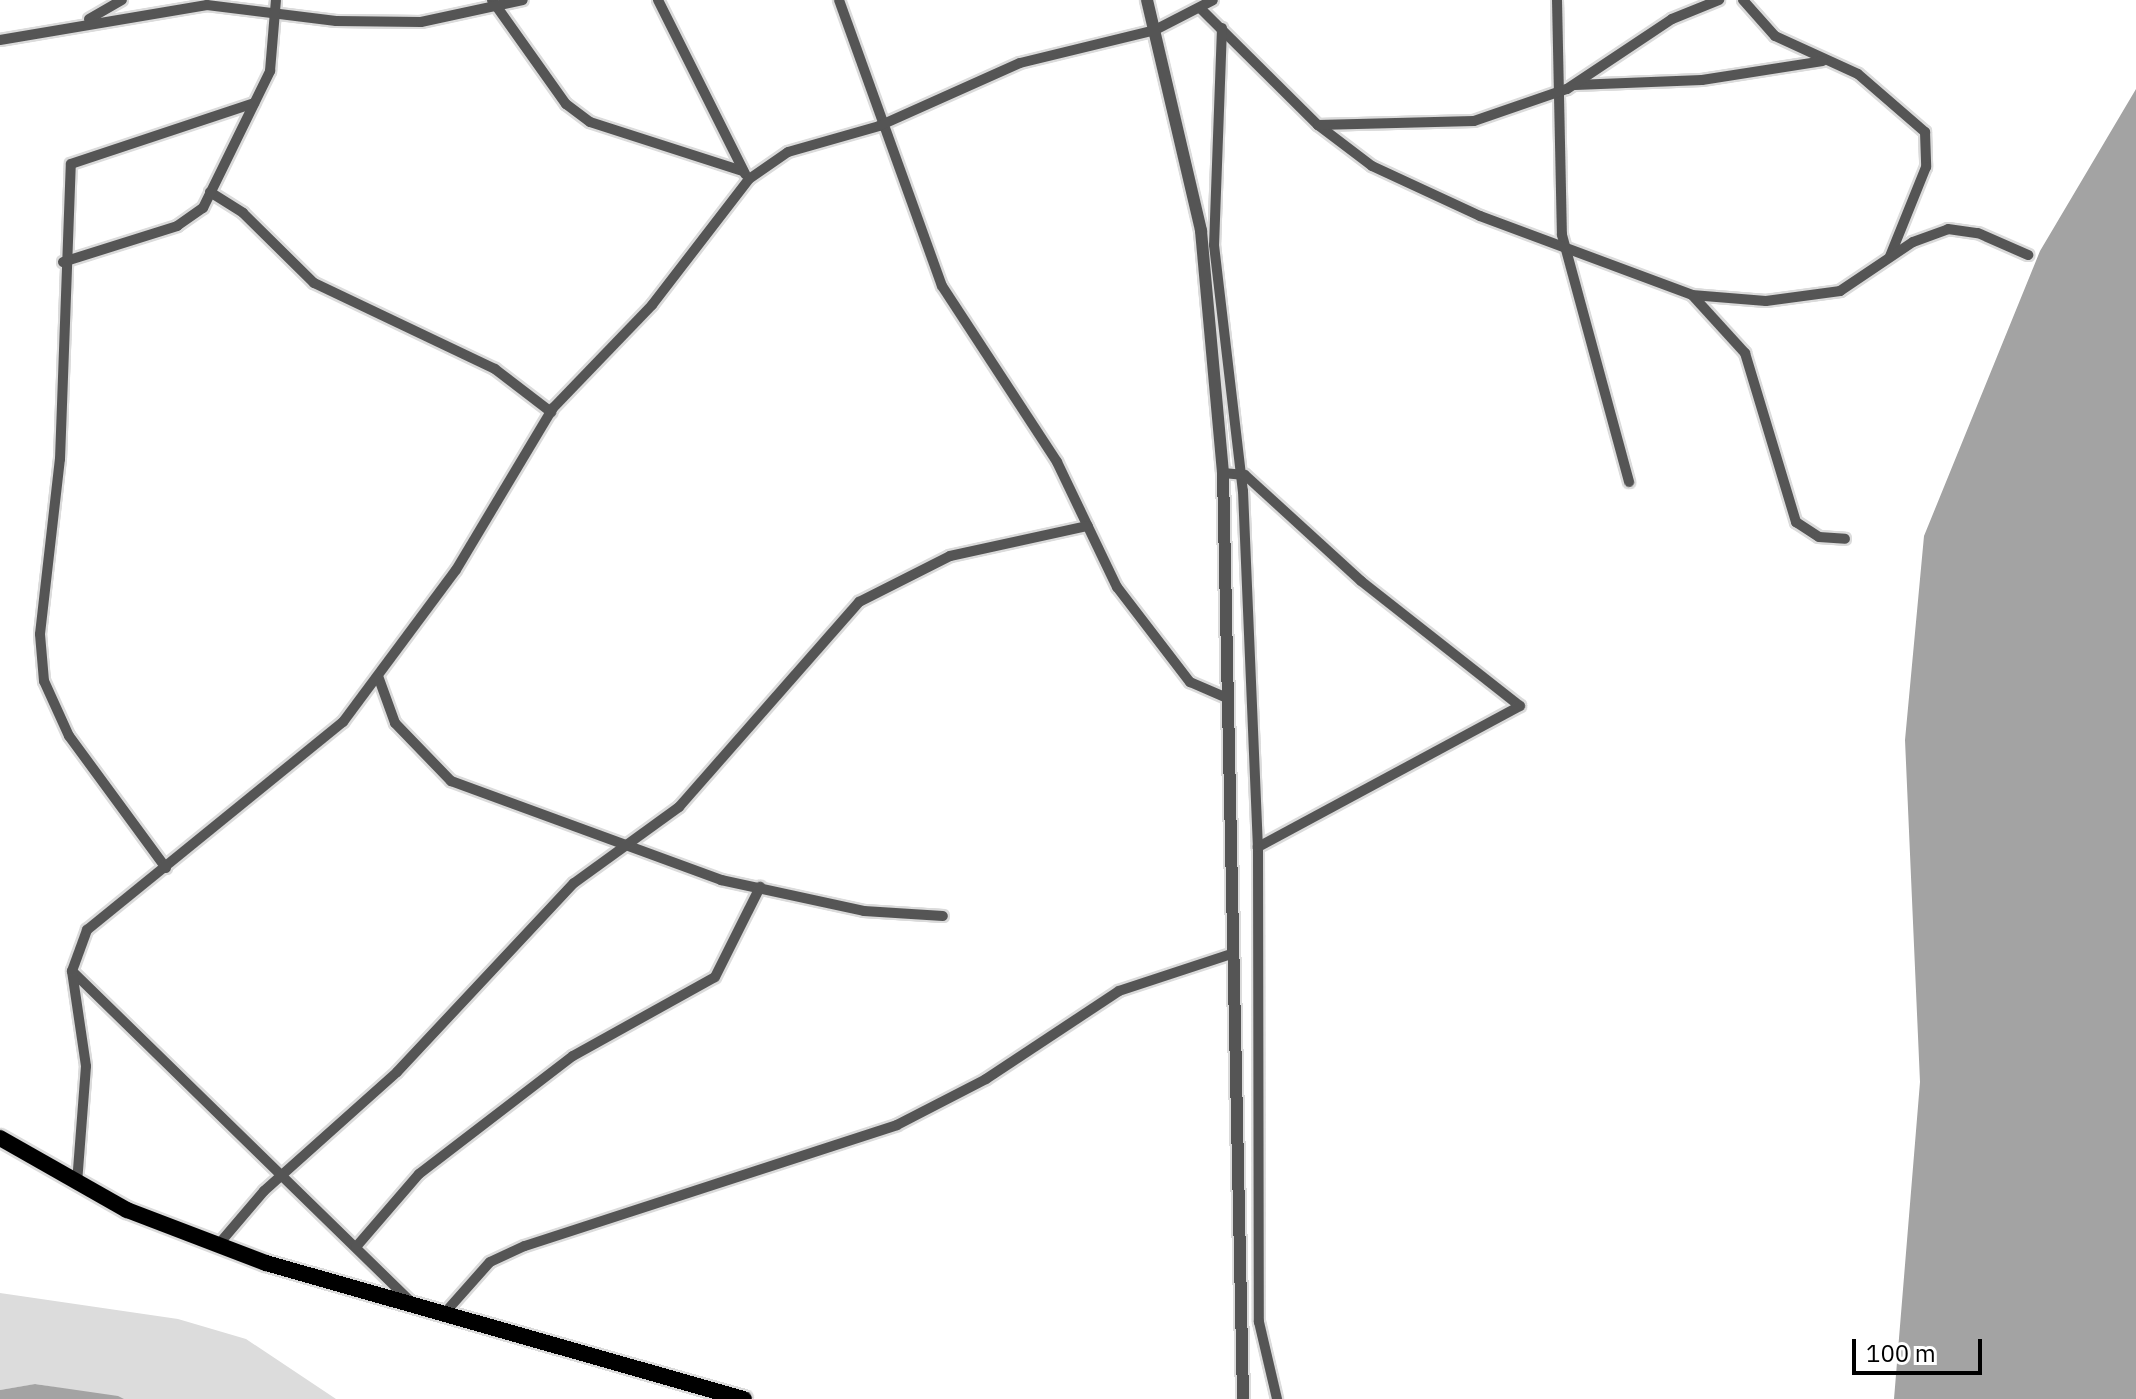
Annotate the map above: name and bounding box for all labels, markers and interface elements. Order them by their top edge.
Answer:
scale bar [1856,1323,1986,1373]
text: 100 m [1866,1337,1936,1369]

